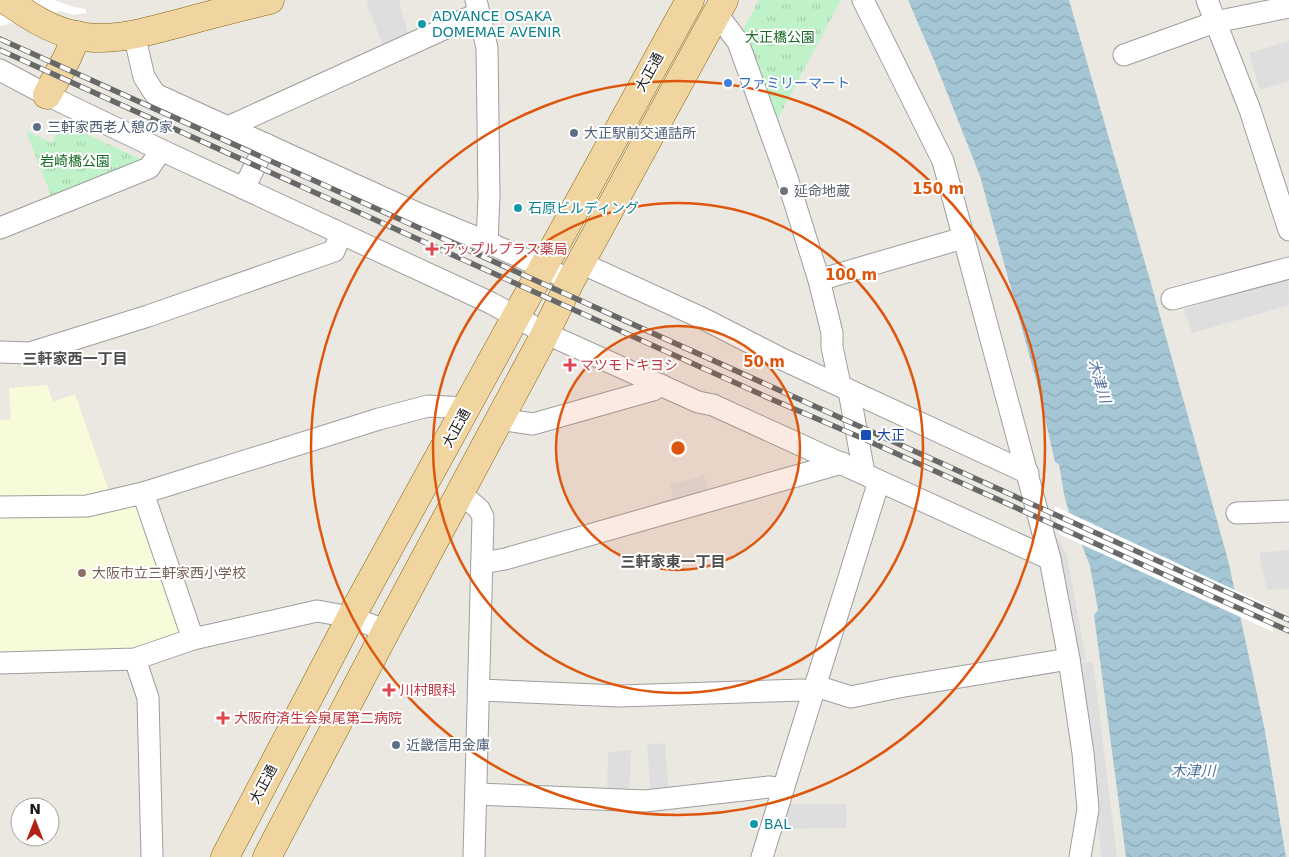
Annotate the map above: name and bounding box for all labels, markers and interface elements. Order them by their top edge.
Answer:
place label: ADVANCE OSAKA DOMEMAE AVENIR [432,8,561,40]
marker: ADVANCE OSAKA DOMEMAE AVENIR [416,18,428,30]
park label: 大正橋公園 [745,29,815,45]
street label: 大正通 [632,50,666,94]
place label: ファミリーマート [738,75,850,91]
marker: ファミリーマート [722,77,734,89]
place label: 三軒家西老人憩の家 [47,119,173,135]
marker: 三軒家西老人憩の家 [31,121,43,133]
place label: 大正駅前交通詰所 [584,125,696,141]
marker: 大正駅前交通詰所 [568,127,580,139]
park label: 岩崎橋公園 [40,153,110,169]
text: 150 m [912,180,964,198]
place label: 延命地蔵 [794,183,850,199]
marker: 延命地蔵 [778,185,790,197]
place label: 石原ビルディング [528,200,639,216]
marker: 石原ビルディング [512,202,524,214]
place label: アップルプラス薬局 [442,241,568,257]
marker: アップルプラス薬局 [426,243,438,255]
text: 100 m [825,266,877,284]
district label: 三軒家西一丁目 [22,350,128,368]
text: 50 m [743,353,785,371]
place label: マツモトキヨシ [580,357,678,373]
water label: 木津川 [1084,357,1115,407]
marker: マツモトキヨシ [564,359,576,371]
street label: 大正通 [439,406,473,450]
place label: 大正 [877,427,905,443]
marker: 大正 [859,428,873,442]
centre of rings [669,439,687,457]
district label: 三軒家東一丁目 [620,553,726,571]
place label: 大阪市立三軒家西小学校 [92,565,246,581]
marker: 大阪市立三軒家西小学校 [76,567,88,579]
place label: 川村眼科 [400,682,456,698]
marker: 川村眼科 [382,683,396,697]
place label: 大阪府済生会泉尾第二病院 [234,710,402,726]
marker: 大阪府済生会泉尾第二病院 [216,711,230,725]
place label: 近畿信用金庫 [406,737,490,753]
marker: 近畿信用金庫 [390,739,402,751]
street label: 大正通 [246,762,280,806]
water label: 木津川 [1170,762,1217,780]
north arrow [10,797,60,847]
text: N [29,801,41,817]
place label: BAL [764,816,791,832]
marker: BAL [748,818,760,830]

